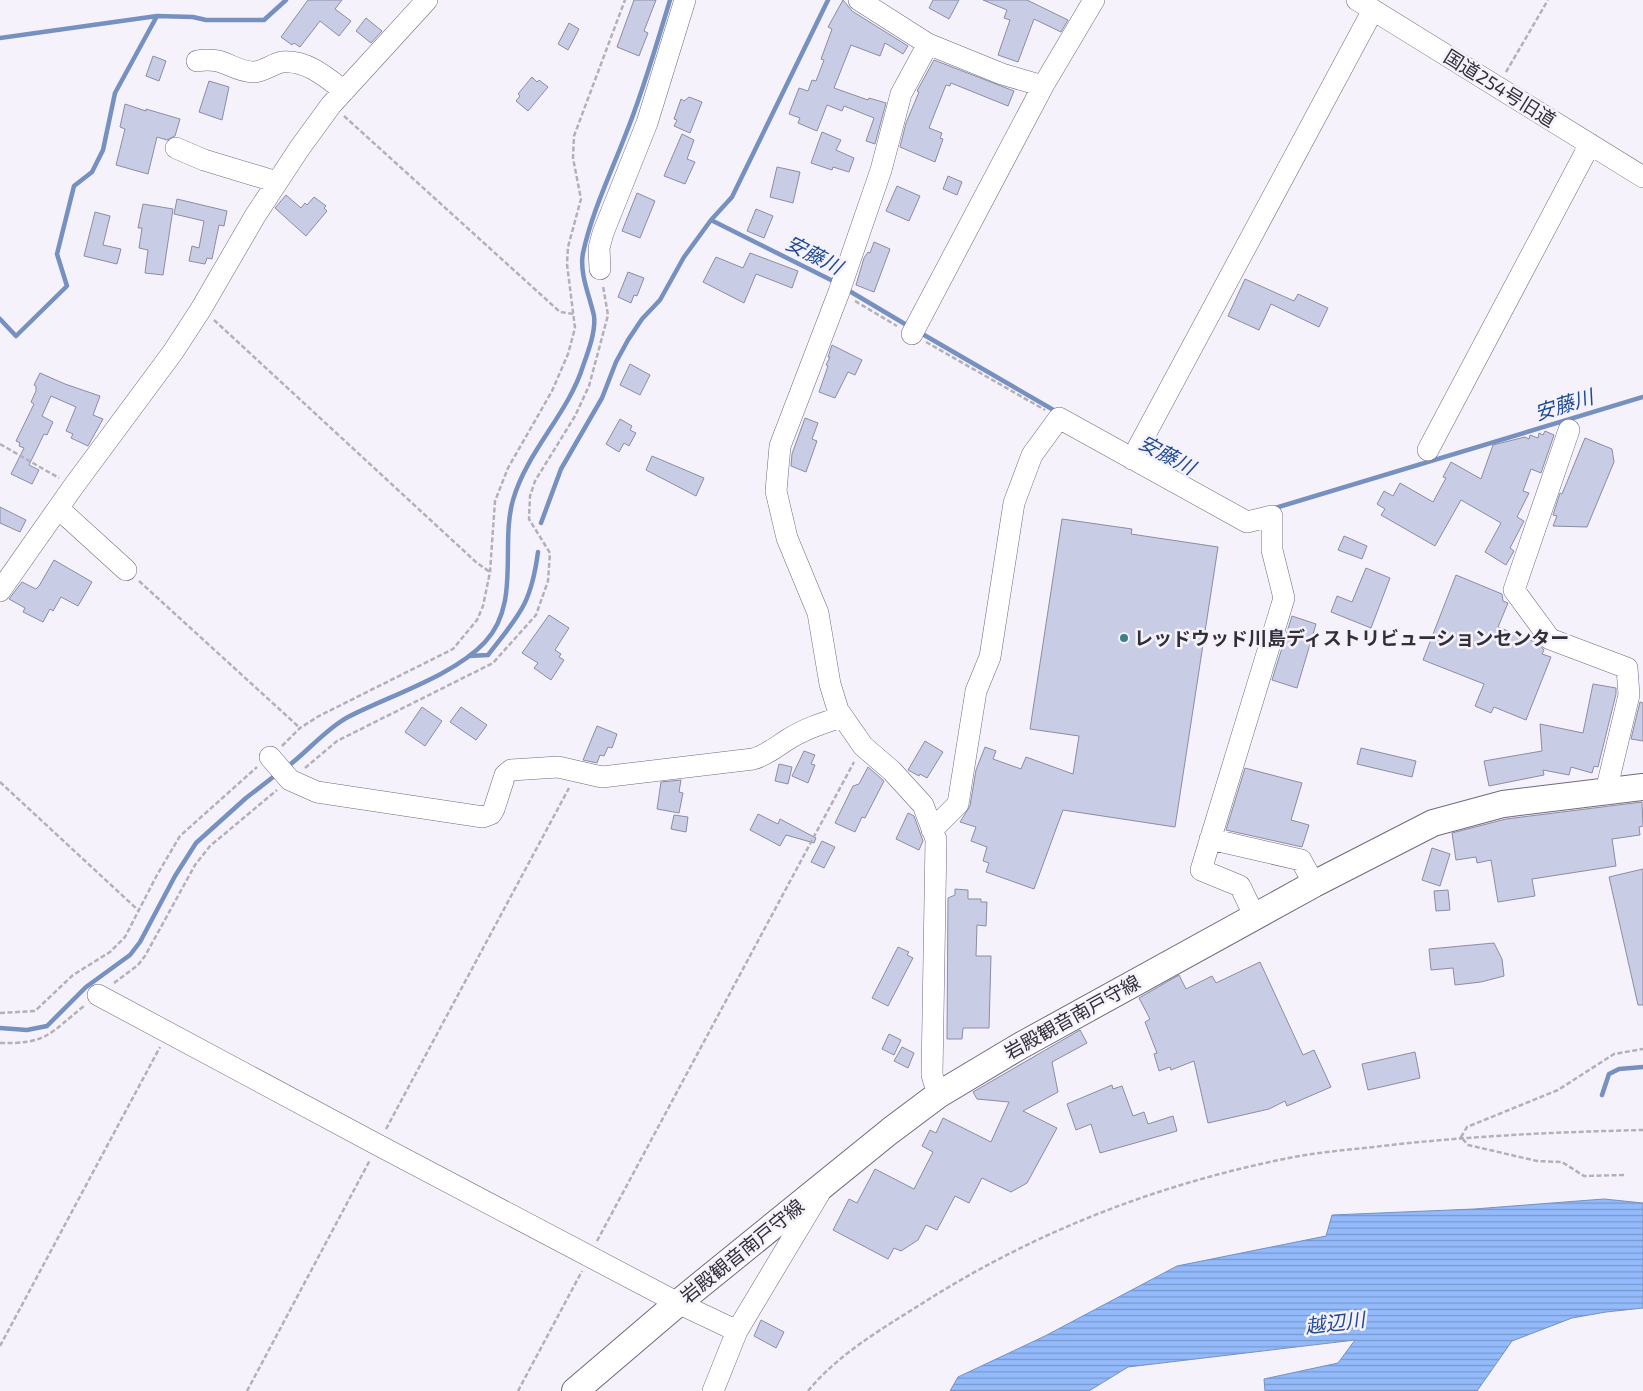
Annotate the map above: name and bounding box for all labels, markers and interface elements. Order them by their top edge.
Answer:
street label: 国道254号旧道 [1440,44,1560,131]
water label: 安藤川 [782,230,848,279]
water label: 安藤川 [1532,383,1598,424]
water label: 安藤川 [1135,429,1201,480]
place label: レッドウッド川島ディストリビューションセンター [1134,626,1569,649]
marker: レッドウッド川島ディストリビューションセンター [1118,632,1130,644]
street label: 岩殿観音南戸守線 [1000,970,1144,1063]
street label: 岩殿観音南戸守線 [675,1194,808,1307]
water label: 越辺川 [1304,1306,1368,1338]

